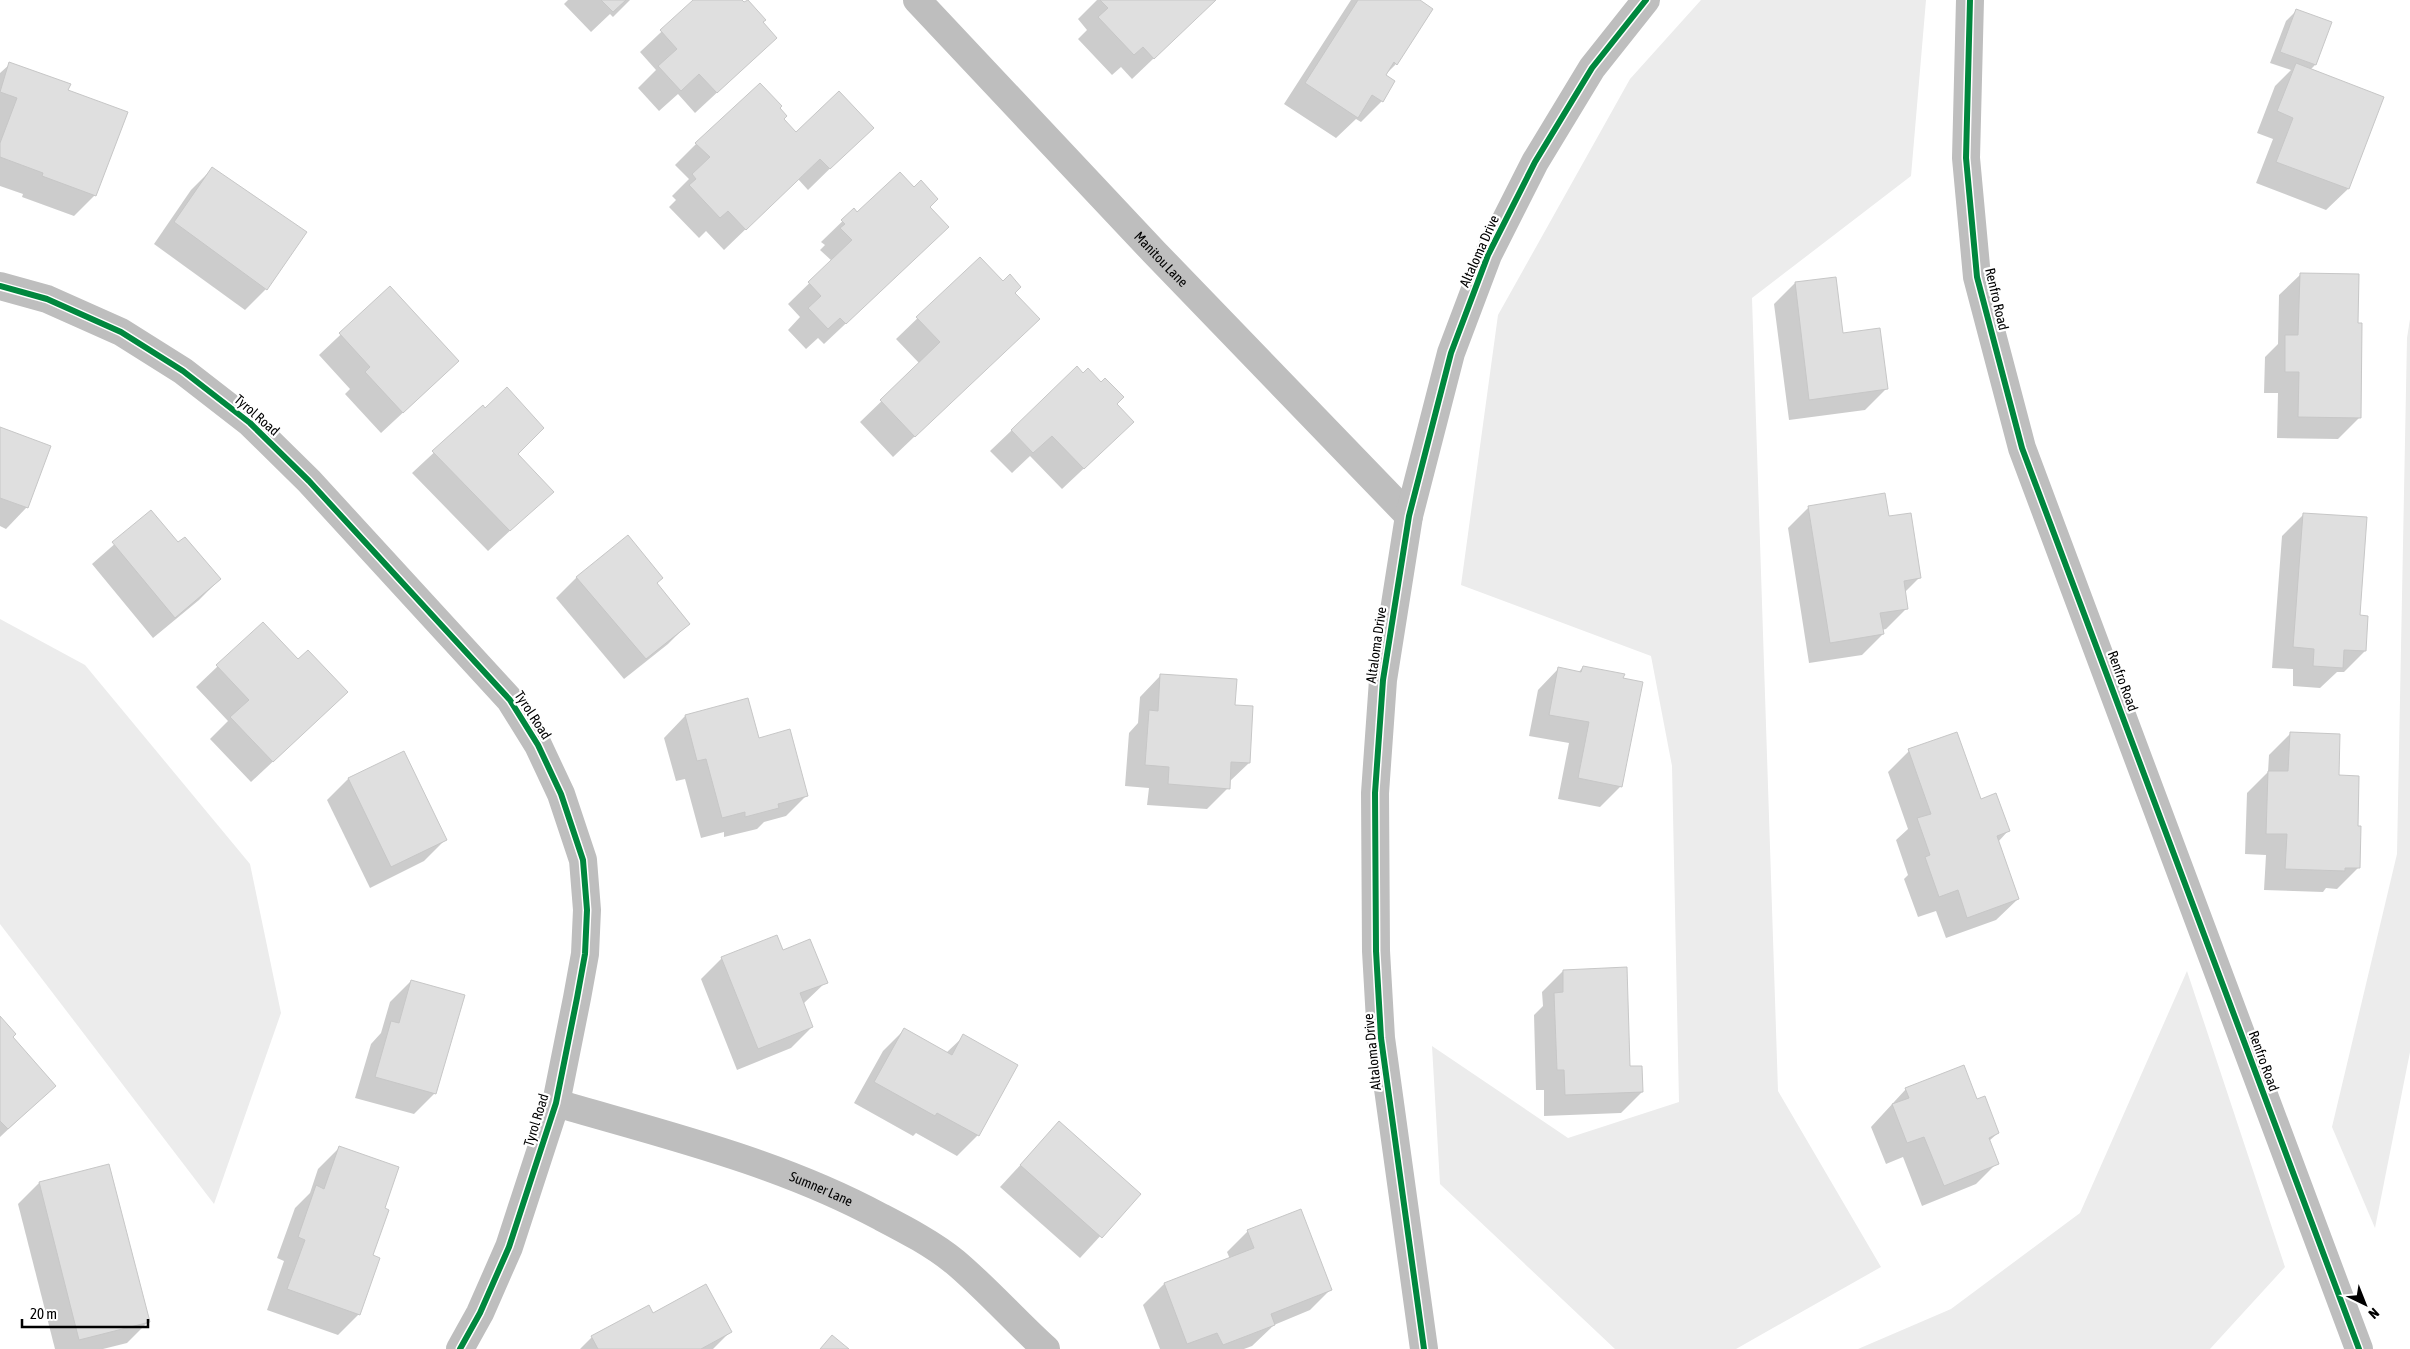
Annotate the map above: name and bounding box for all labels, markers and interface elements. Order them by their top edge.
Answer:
street label: Altaloma Drive [1456,213,1502,289]
street label: Manitou Lane [1131,228,1191,290]
street label: Renfro Road [1982,266,2012,332]
street label: Tyrol Road [231,391,283,439]
street label: Altaloma Drive [1363,606,1389,684]
street label: Renfro Road [2105,648,2141,714]
street label: Tyrol Road [511,688,555,742]
street label: Altaloma Drive [1360,1013,1384,1091]
street label: Renfro Road [2246,1028,2282,1094]
street label: Tyrol Road [520,1092,552,1148]
street label: Sumner Lane [787,1168,855,1209]
north arrow [2340,1279,2390,1329]
scale bar [22,1296,149,1328]
text: 20 m [30,1305,57,1322]
text: N [2365,1305,2382,1322]

